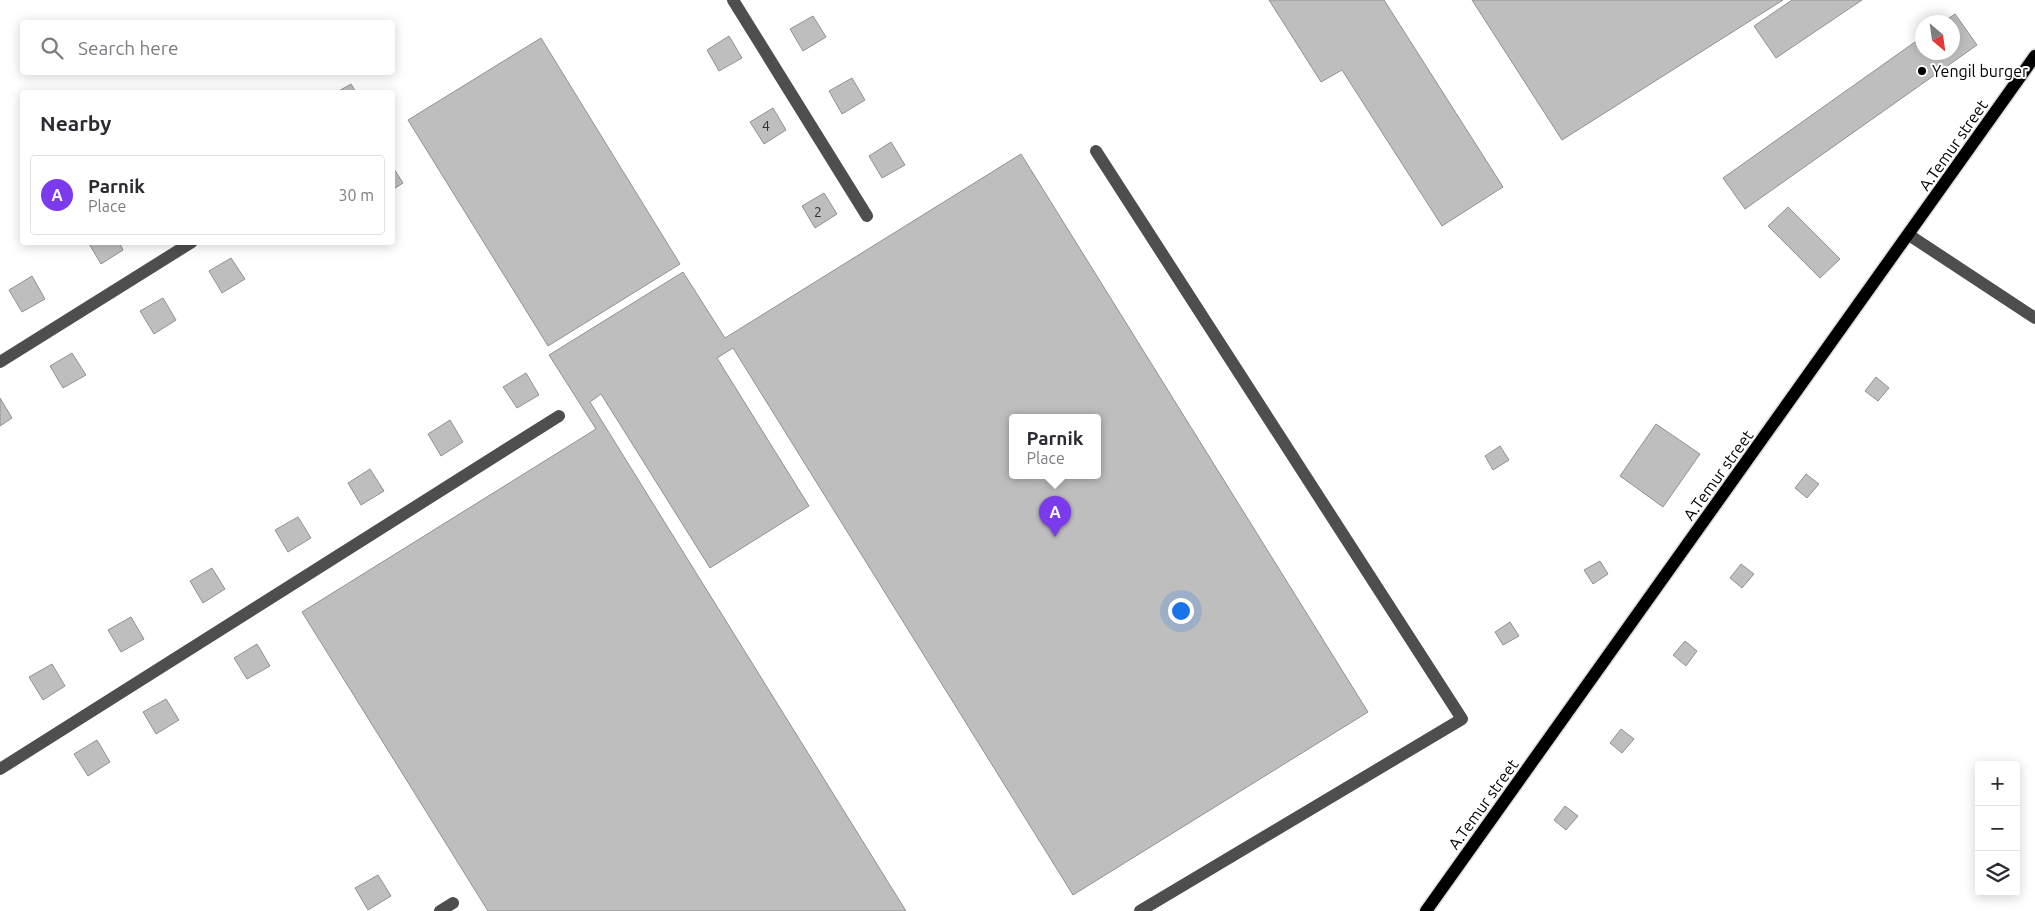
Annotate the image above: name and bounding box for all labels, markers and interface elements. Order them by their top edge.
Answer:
north arrow [1915,15,1960,60]
search box [20,20,395,75]
icon: search [38,34,66,62]
text: Search here [78,37,178,59]
place label: Yengil burger [1932,62,2028,80]
marker: Yengil burger [1916,65,1928,77]
street label: A.Temur street [1915,96,1991,194]
text: Nearby [40,111,111,135]
house number: 4 [762,118,770,134]
text: Parnik [88,175,145,197]
text: A [51,186,63,204]
text: 30 m [338,186,374,204]
text: Place [88,197,126,215]
house number: 2 [814,204,822,220]
popup [1009,414,1101,479]
street label: A.Temur street [1679,426,1757,523]
text: Parnik [1027,427,1083,449]
text: Place [1027,449,1065,467]
pin: A [1039,496,1071,537]
your location [1168,598,1194,624]
street label: A.Temur street [1444,755,1522,852]
map controls [1975,761,2020,896]
button: + [1975,761,2020,806]
button: − [1975,806,2020,851]
button: layers [1975,851,2020,896]

